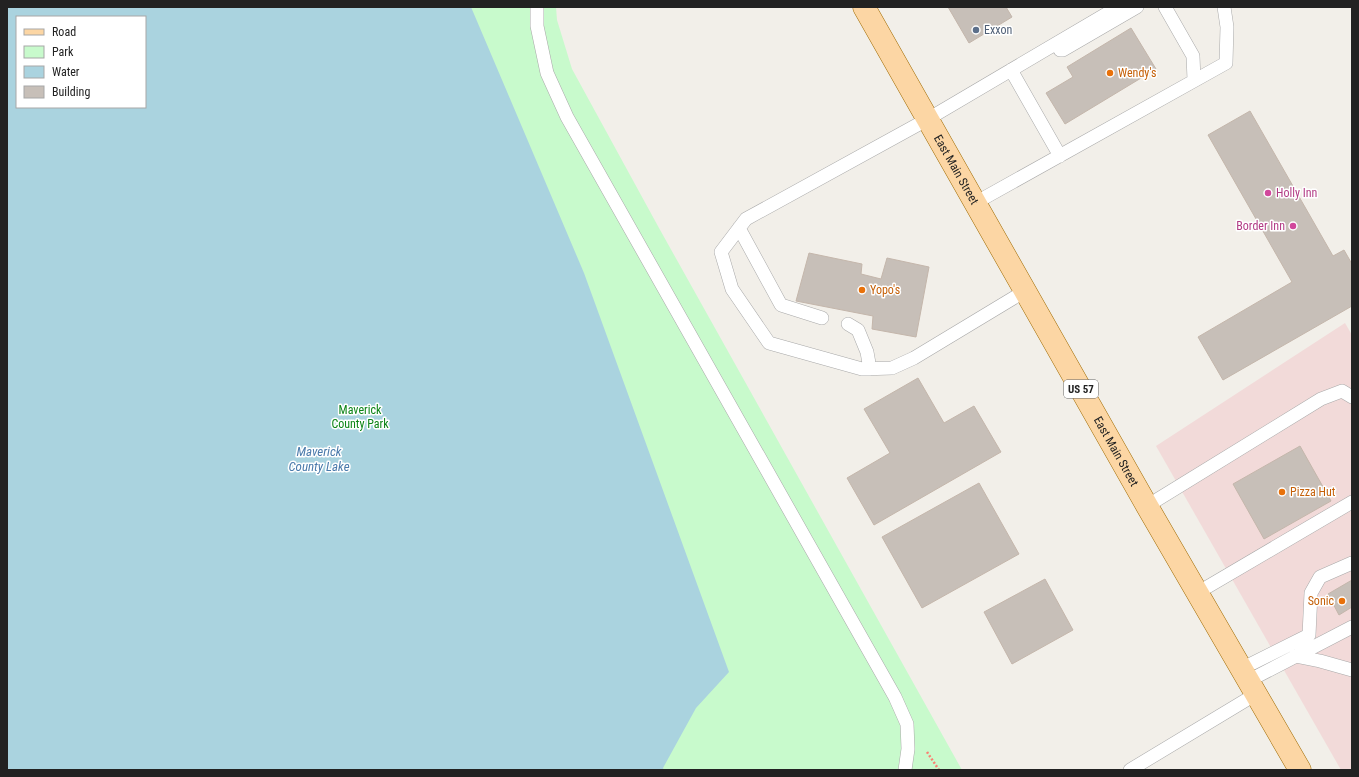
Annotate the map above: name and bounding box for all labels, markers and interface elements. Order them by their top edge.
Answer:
legend [16,16,146,108]
place label: Exxon [984,23,1012,37]
text: Road [52,25,76,39]
marker: Exxon [971,25,981,35]
text: Park [52,45,74,59]
text: Water [52,65,80,79]
place label: Wendy's [1118,66,1157,80]
marker: Wendy's [1105,68,1115,78]
text: Building [52,85,90,99]
street label: East Main Street [931,132,982,207]
place label: Holly Inn [1276,186,1318,200]
marker: Holly Inn [1263,188,1273,198]
place label: Border Inn [1236,219,1285,233]
marker: Border Inn [1288,221,1298,231]
place label: Yopo's [870,283,900,297]
marker: Yopo's [857,285,867,295]
road number: US 57 [1064,380,1098,398]
park label: Maverick County Park [331,403,389,431]
street label: East Main Street [1091,414,1142,489]
water label: Maverick County Lake [288,444,350,474]
place label: Pizza Hut [1290,485,1336,499]
marker: Pizza Hut [1277,487,1287,497]
place label: Sonic [1308,594,1334,608]
marker: Sonic [1337,596,1347,606]

